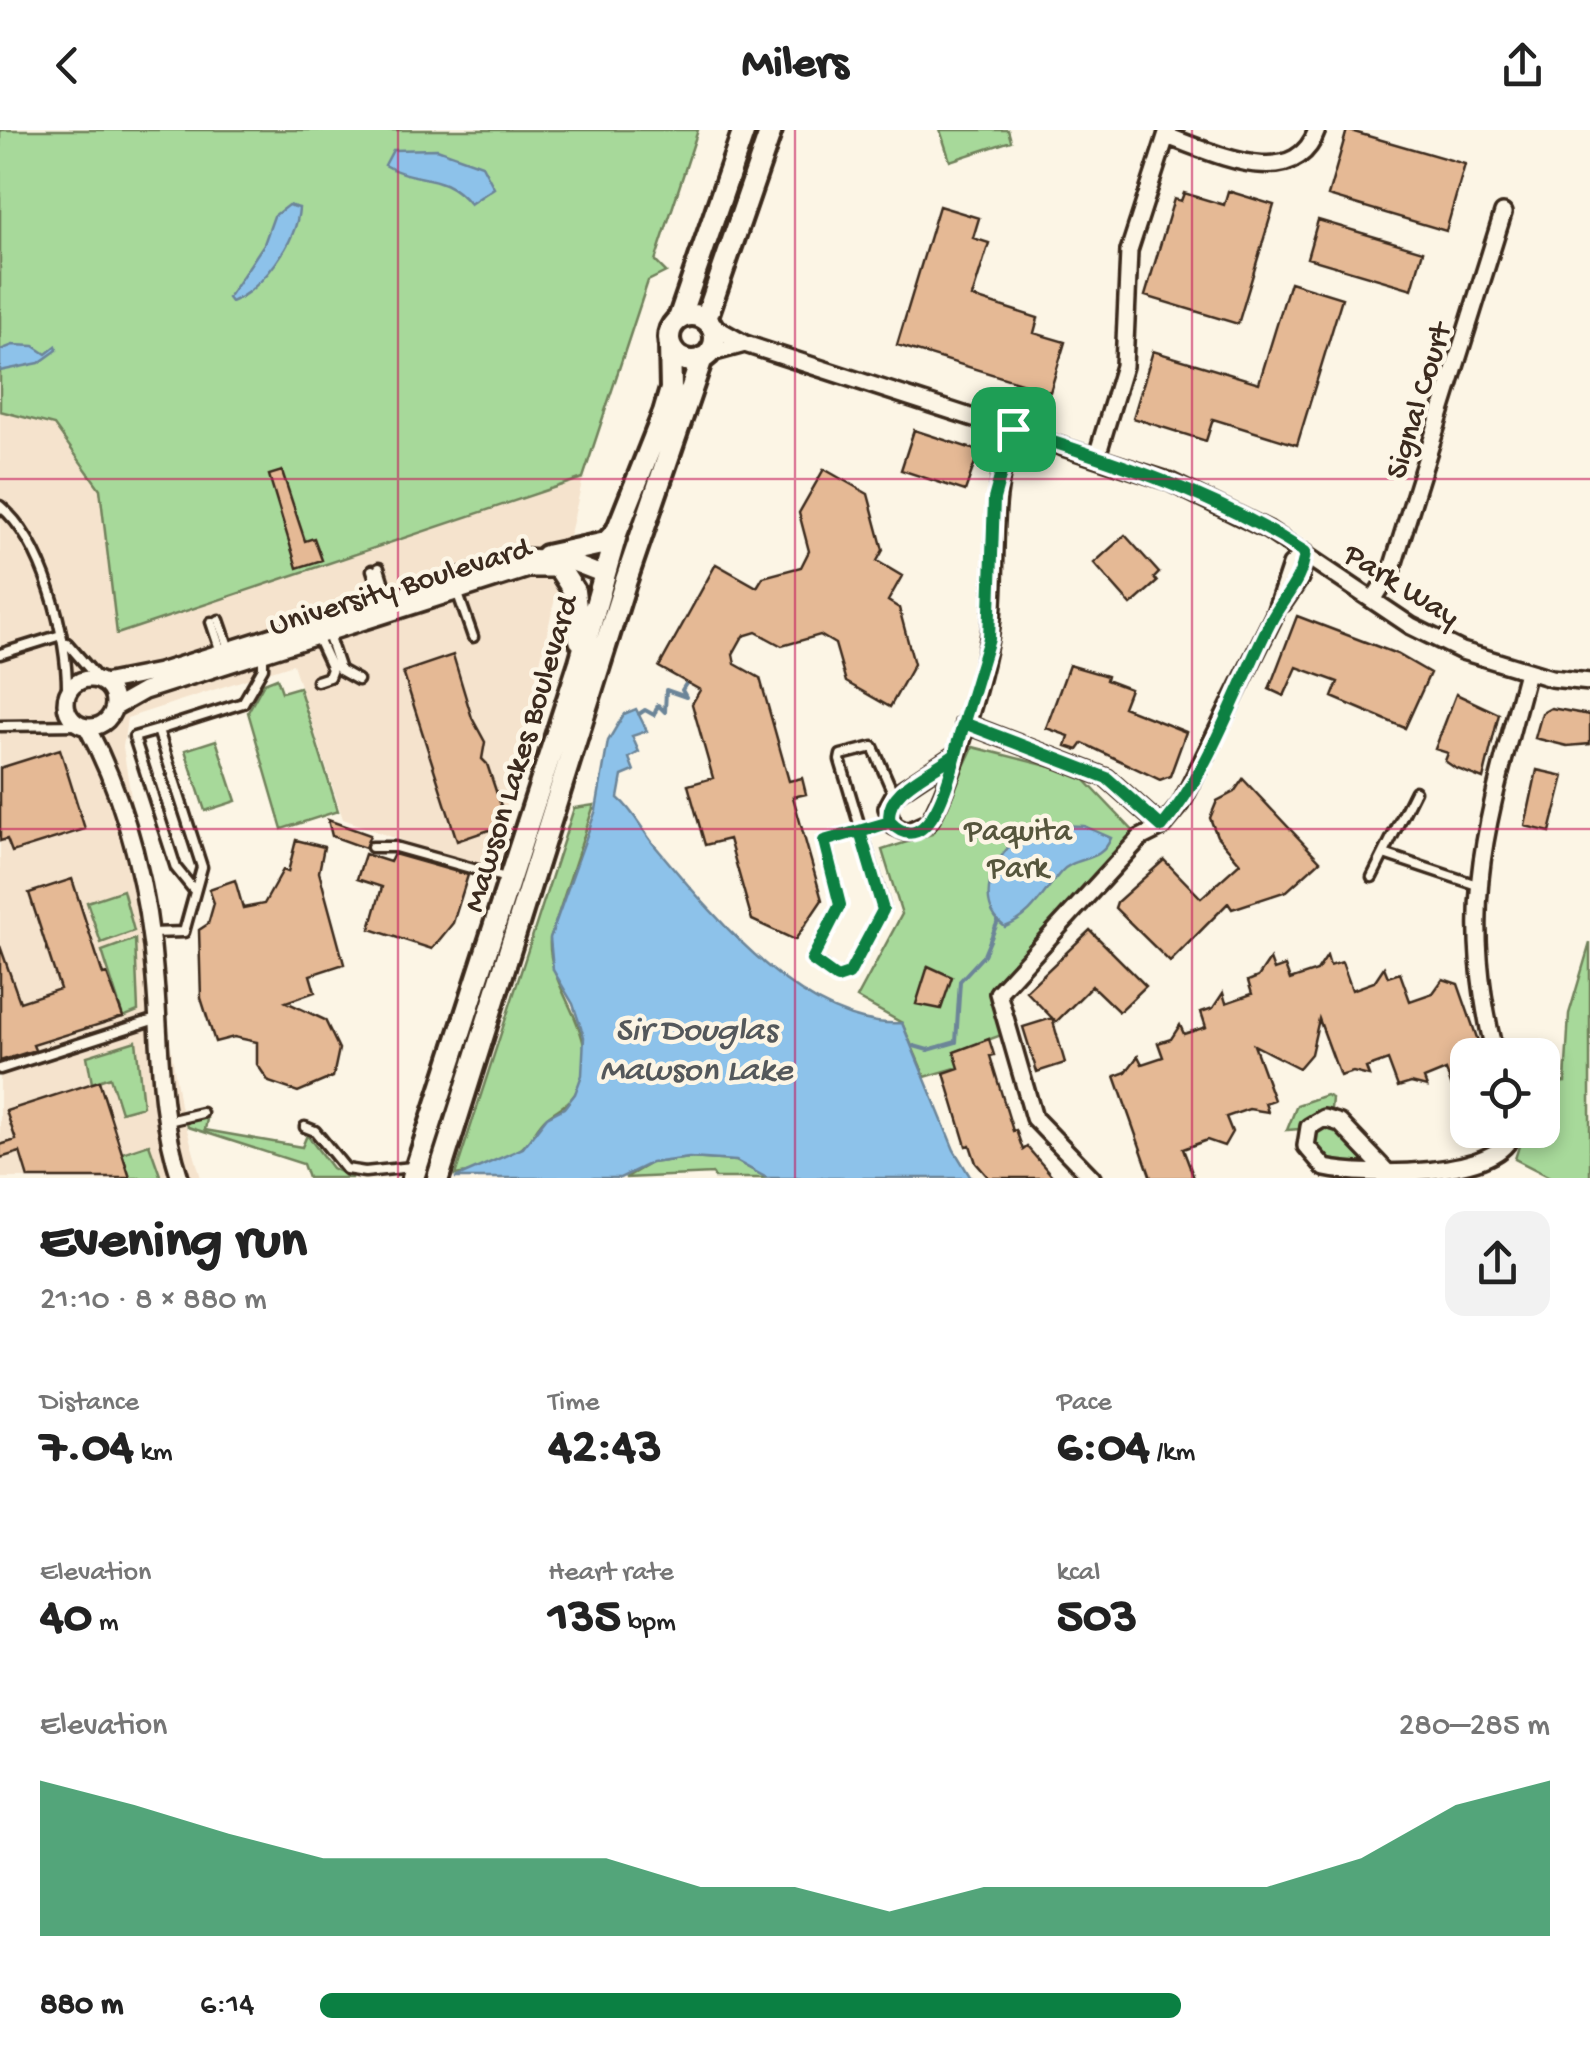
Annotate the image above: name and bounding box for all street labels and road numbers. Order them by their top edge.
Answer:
street label: Signal Court [1379,316,1463,484]
street label: University Boulevard [265,530,538,647]
street label: Park Way [1335,536,1465,638]
street label: Mawson Lakes Boulevard [457,589,590,917]

